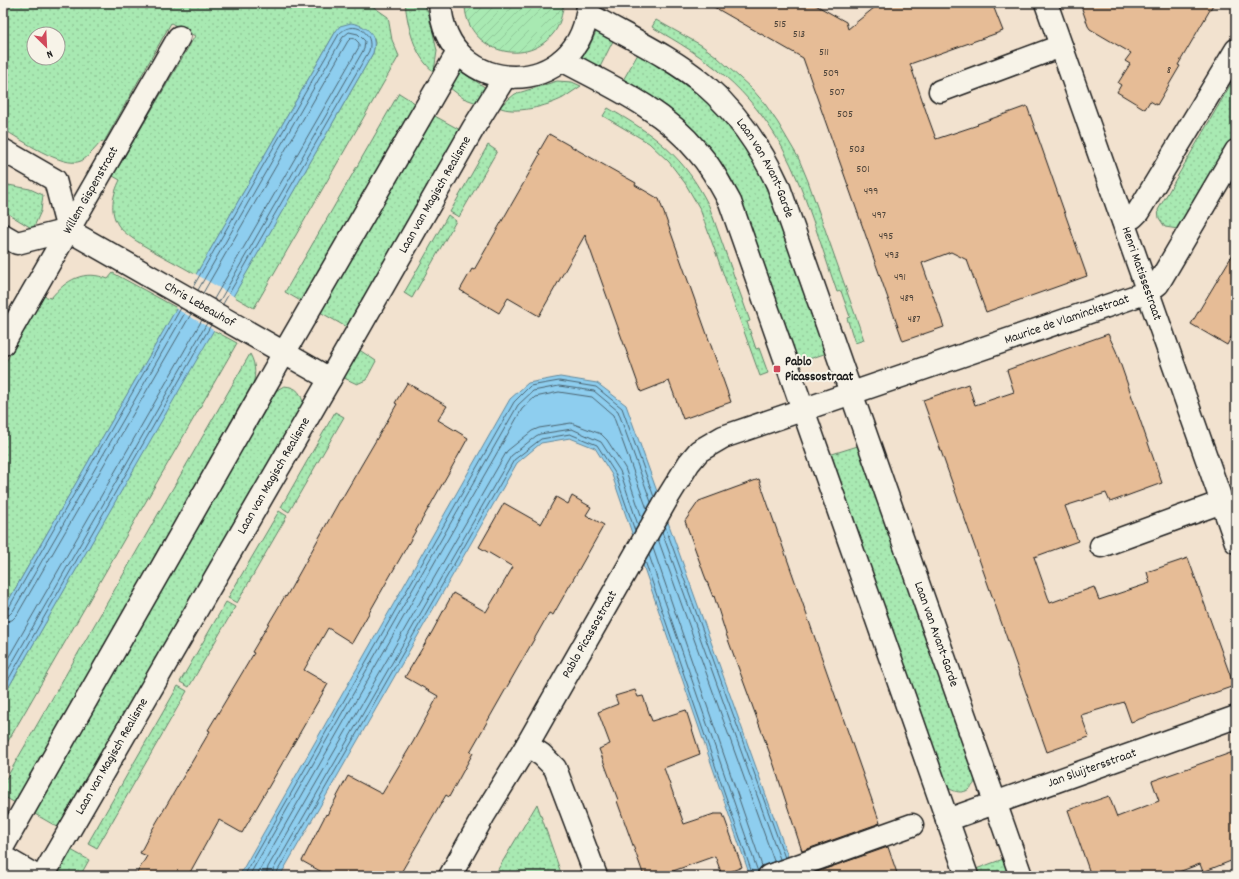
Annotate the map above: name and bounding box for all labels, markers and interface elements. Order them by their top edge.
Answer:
house number: 515 [774,17,786,33]
north arrow [26,26,66,66]
house number: 513 [793,27,805,43]
text: N [43,45,55,62]
house number: 511 [819,45,829,61]
house number: 8 [1167,63,1171,79]
house number: 509 [823,66,839,82]
house number: 507 [829,85,845,101]
house number: 505 [837,107,853,123]
street label: Laan van Avant-Garde [731,114,798,221]
street label: Laan van Magisch Realisme [394,132,476,257]
house number: 503 [849,142,865,158]
street label: Willem Gispenstraat [58,143,124,238]
house number: 501 [856,162,870,178]
house number: 499 [864,184,878,200]
house number: 497 [872,208,886,224]
street label: Henri Matissestraat [1116,224,1167,323]
house number: 495 [879,229,893,245]
house number: 493 [885,248,899,264]
house number: 491 [894,270,906,286]
street label: Chris Lebeauhof [161,277,239,333]
street label: Maurice de Vlaminckstraat [1002,289,1132,350]
house number: 489 [900,291,914,307]
house number: 487 [907,312,921,328]
place label: Pablo Picassostraat [785,353,854,387]
marker: Pablo Picassostraat [772,364,782,374]
street label: Laan van Magisch Realisme [233,414,316,538]
street label: Laan van Avant-Garde [909,579,963,690]
street label: Pablo Picassostraat [557,587,622,682]
street label: Laan van Magisch Realisme [71,694,153,819]
street label: Jan Sluijtersstraat [1045,744,1139,793]

